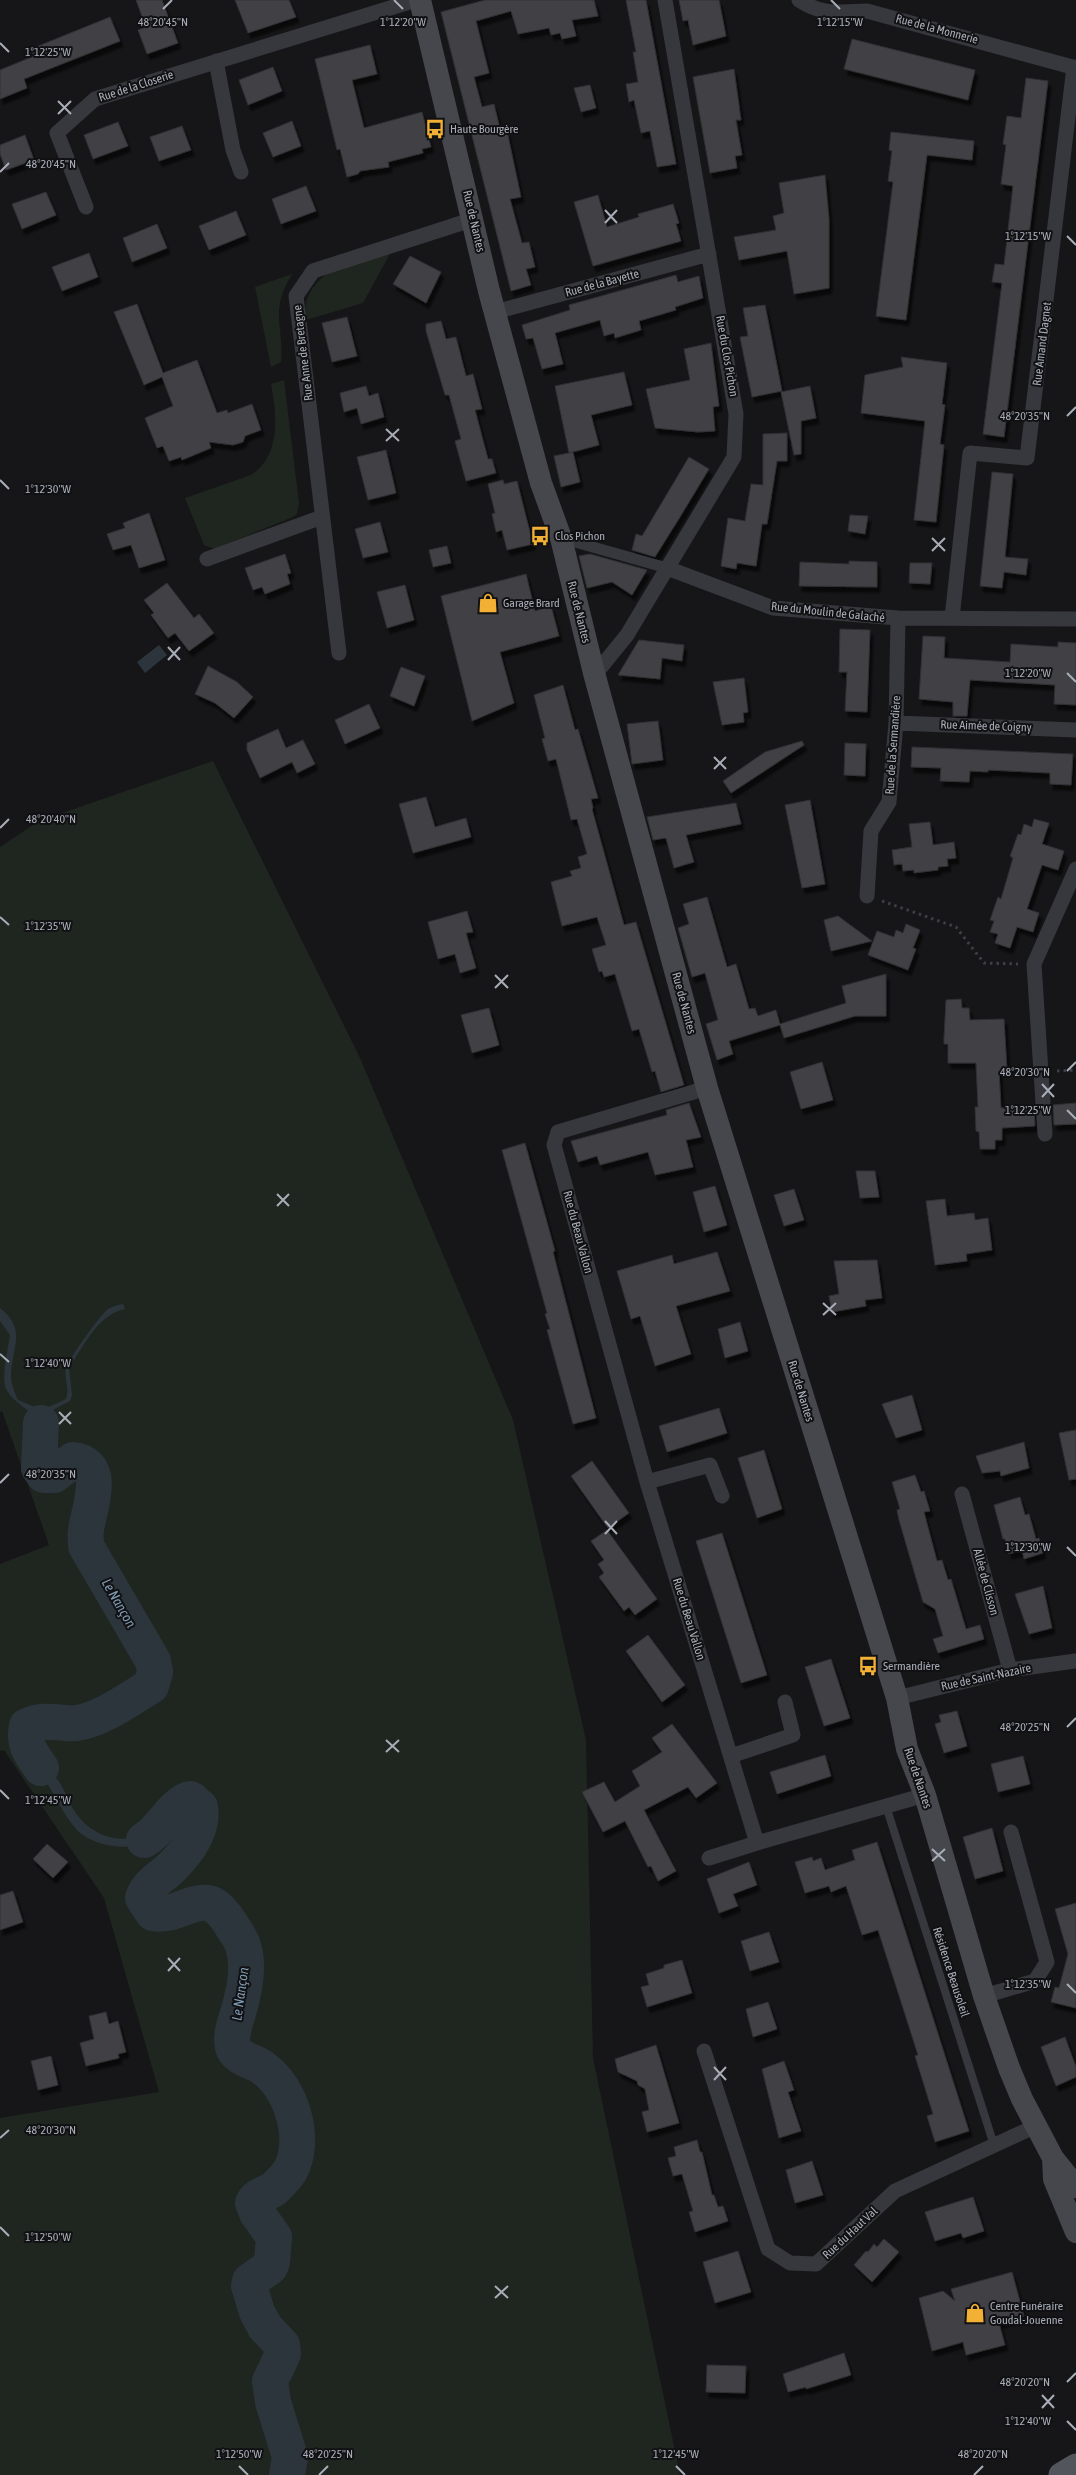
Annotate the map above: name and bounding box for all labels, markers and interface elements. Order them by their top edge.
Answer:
street label: Rue de la Monnerie [894,11,980,47]
text: 48°20'45"N [138,15,188,29]
text: 1°12'20"W [380,15,426,29]
text: 1°12'15"W [817,15,863,29]
text: 1°12'25"W [25,45,71,59]
street label: Rue de la Closerie [97,67,175,105]
bus stop icon: Haute Bourgère [424,118,446,140]
place label: Haute Bourgère [450,122,518,136]
text: 48°20'45"N [26,157,76,171]
street label: Rue de Nantes [460,189,488,253]
text: 1°12'15"W [1005,229,1051,243]
street label: Rue de la Bayette [564,266,640,300]
street label: Rue Amand Dagnet [1030,301,1054,387]
street label: Rue Anne de Bretagne [290,304,316,402]
street label: Rue du Clos Pichon [713,314,741,398]
text: 48°20'35"N [1000,409,1050,423]
text: 1°12'30"W [25,482,71,496]
bus stop icon: Clos Pichon [529,525,551,547]
place label: Clos Pichon [555,529,605,543]
street label: Rue de Nantes [565,580,593,644]
shop icon: Garage Brard [477,592,499,614]
place label: Garage Brard [503,596,560,610]
street label: Rue du Moulin de Galaché [771,599,885,625]
text: 1°12'20"W [1005,666,1051,680]
street label: Rue de la Sermandière [883,695,903,795]
street label: Rue Aimée de Coigny [940,717,1032,735]
text: 48°20'40"N [26,812,76,826]
text: 1°12'35"W [25,919,71,933]
street label: Rue de Nantes [669,971,699,1035]
text: 48°20'30"N [1000,1065,1050,1079]
text: 1°12'25"W [1005,1103,1051,1117]
street label: Rue du Beau Vallon [560,1189,596,1275]
text: 1°12'40"W [25,1356,71,1370]
street label: Rue de Nantes [785,1359,817,1423]
text: 48°20'35"N [26,1467,76,1481]
text: 1°12'30"W [1005,1540,1051,1554]
street label: Allée de Clisson [970,1547,1002,1617]
water label: Le Nançon [99,1576,139,1630]
street label: Rue du Beau Vallon [670,1576,708,1662]
bus stop icon: Sermandière [857,1655,879,1677]
place label: Sermandière [883,1659,940,1673]
street label: Rue de Saint-Nazaire [940,1661,1032,1693]
text: 48°20'25"N [1000,1720,1050,1734]
street label: Rue de Nantes [901,1746,935,1810]
text: 1°12'45"W [25,1793,71,1807]
street label: Résidence Beausoleil [930,1925,972,2020]
water label: Le Nançon [228,1966,252,2022]
text: 1°12'35"W [1005,1977,1051,1991]
text: 48°20'30"N [26,2123,76,2137]
street label: Rue du Haut Val [820,2204,881,2262]
text: 1°12'50"W [25,2230,71,2244]
place label: Centre Funéraire Goudal-Jouenne [990,2299,1063,2327]
shop icon: Centre Funéraire Goudal-Jouenne [964,2302,986,2324]
text: 48°20'20"N [1000,2375,1050,2389]
text: 1°12'40"W [1005,2414,1051,2428]
text: 1°12'50"W [216,2447,262,2461]
text: 48°20'25"N [303,2447,353,2461]
text: 1°12'45"W [653,2447,699,2461]
text: 48°20'20"N [958,2447,1008,2461]

